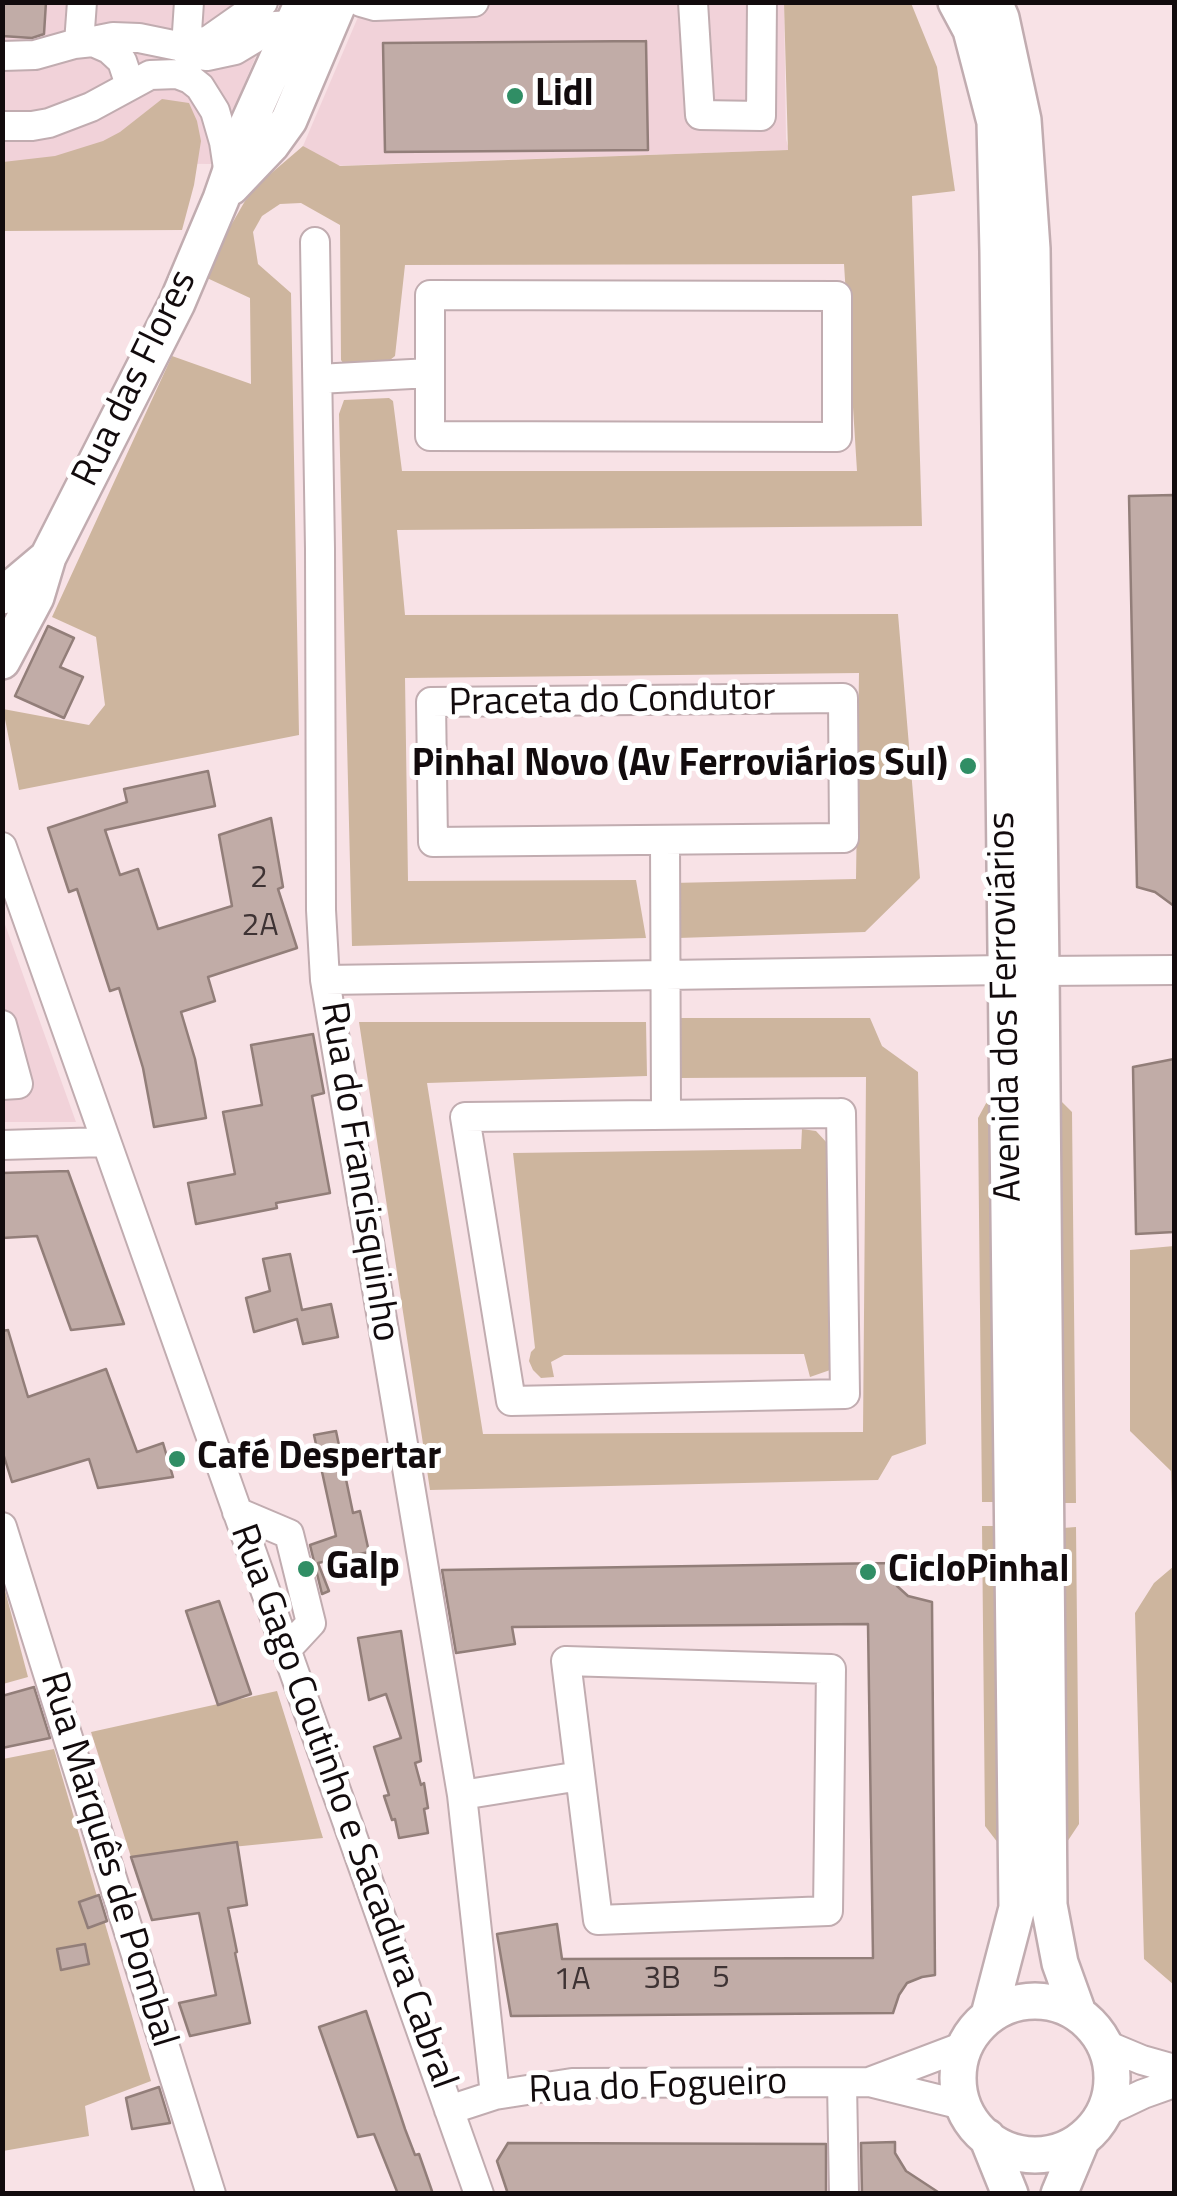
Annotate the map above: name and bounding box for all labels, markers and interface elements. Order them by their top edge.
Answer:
place label: Lidl [535,73,594,119]
marker: Lidl [504,85,526,107]
street label: Rua das Flores [64,264,208,494]
street label: Praceta do Condutor [448,676,776,728]
place label: Pinhal Novo (Av Ferroviários Sul) [412,743,948,789]
marker: Pinhal Novo (Av Ferroviários Sul) [957,755,979,777]
street label: Avenida dos Ferroviários [981,811,1033,1203]
house number: 2 [250,860,268,898]
house number: 2A [242,908,278,946]
street label: Rua do Francisquinho [309,999,407,1345]
place label: Café Despertar [197,1436,441,1482]
marker: Café Despertar [166,1448,188,1470]
street label: Rua Gago Coutinho e Sacadura Cabral [218,1519,466,2095]
place label: Galp [326,1546,400,1592]
place label: CicloPinhal [888,1549,1070,1595]
marker: Galp [295,1558,317,1580]
marker: CicloPinhal [857,1561,879,1583]
street label: Rua Marquês de Pombal [28,1667,186,2053]
house number: 5 [712,1960,730,1998]
house number: 3B [643,1961,681,1999]
house number: 1A [554,1962,590,2000]
street label: Rua do Fogueiro [528,2061,788,2115]

